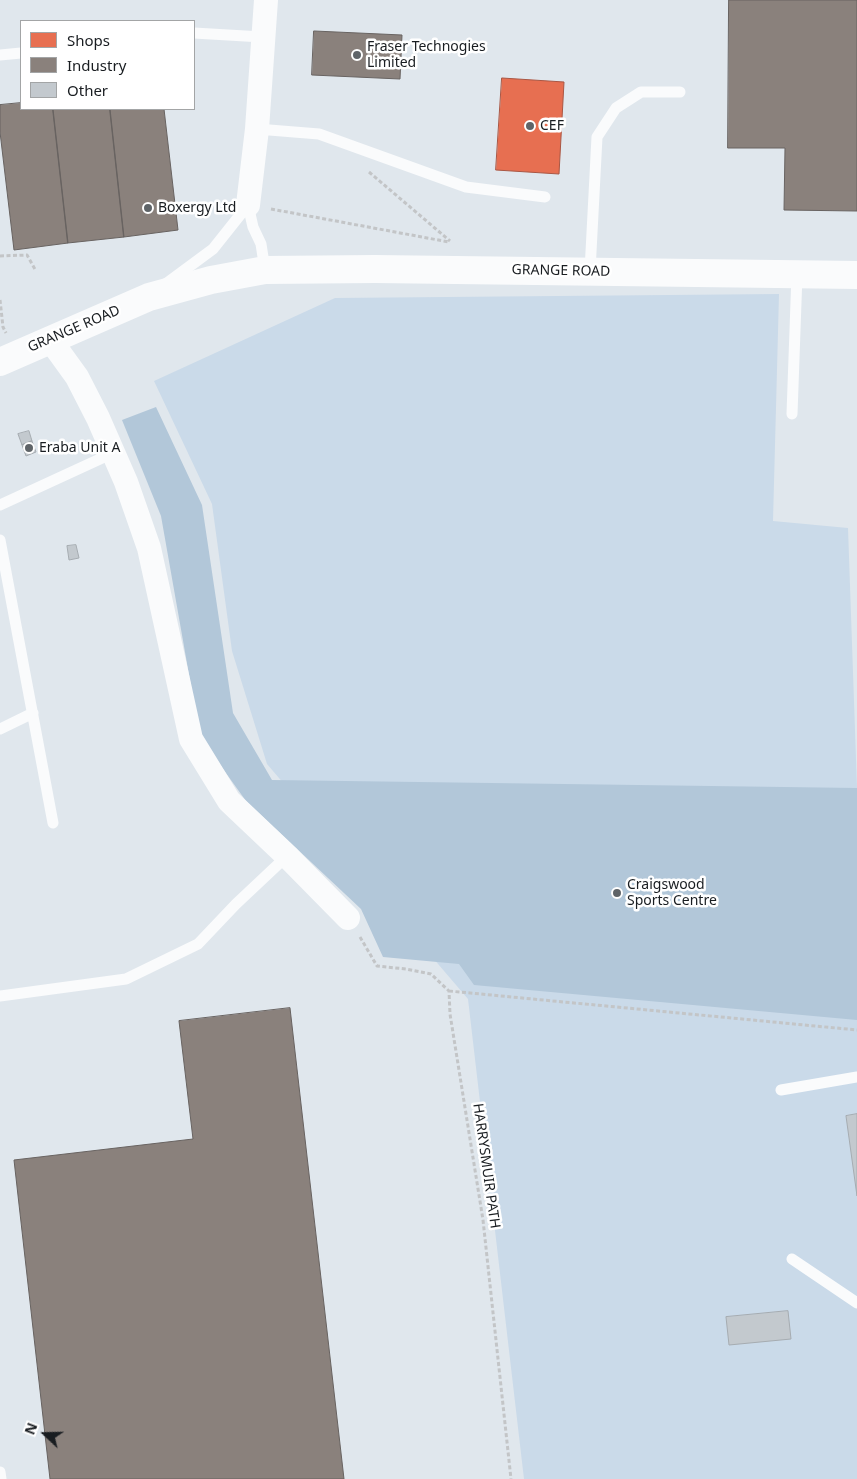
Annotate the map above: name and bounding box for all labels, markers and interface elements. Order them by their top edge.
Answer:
legend [20,20,195,110]
text: Shops [67,30,110,50]
place label: Fraser Technogies Limited [367,39,486,72]
marker: Fraser Technogies Limited [351,49,363,61]
text: Industry [67,55,126,75]
text: Other [67,80,108,100]
place label: CEF [540,118,564,134]
marker: CEF [524,120,536,132]
place label: Boxergy Ltd [158,200,236,216]
marker: Boxergy Ltd [142,202,154,214]
street label: GRANGE ROAD [512,262,610,280]
street label: GRANGE ROAD [25,302,123,356]
place label: Eraba Unit A [39,440,120,456]
marker: Eraba Unit A [23,442,35,454]
place label: Craigswood Sports Centre [627,877,717,910]
marker: Craigswood Sports Centre [611,887,623,899]
street label: HARRYSMUIR PATH [469,1102,503,1230]
north arrow [20,1409,70,1459]
text: N [20,1420,41,1437]

